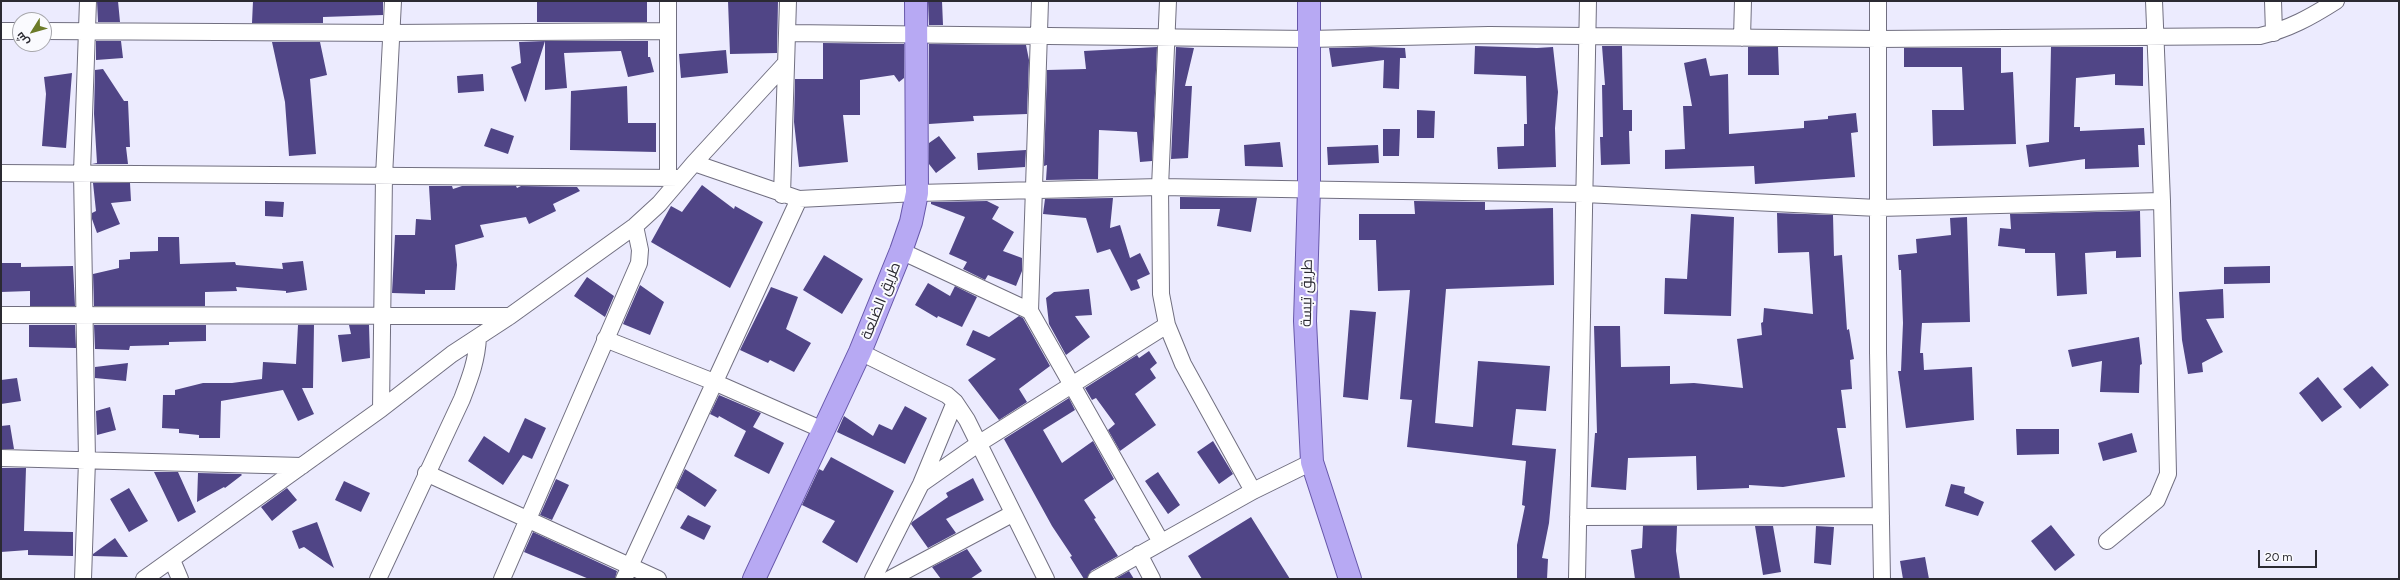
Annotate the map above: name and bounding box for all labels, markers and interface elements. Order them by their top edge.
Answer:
north arrow [12,12,52,52]
text: ش [13,29,32,48]
street label: طريق تبسة [1297,259,1317,327]
street label: طريق الضلعة [857,260,905,342]
scale bar [2260,542,2319,568]
text: 20 m [2265,550,2293,564]

